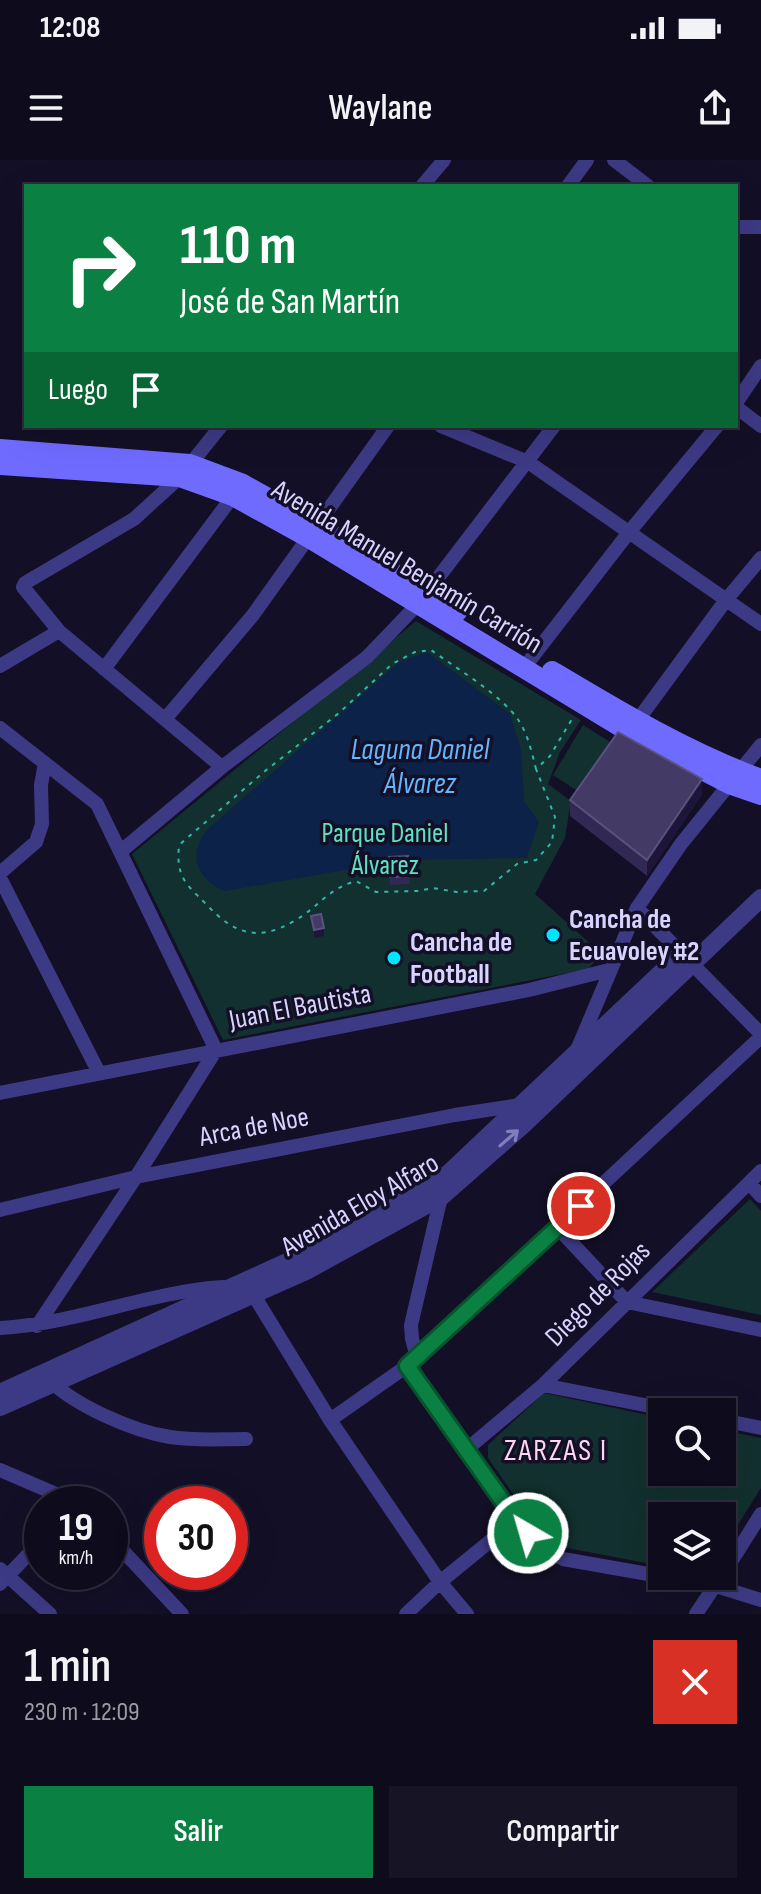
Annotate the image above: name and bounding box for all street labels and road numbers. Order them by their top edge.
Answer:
street label: Avenida Manuel Benjamín Carrión [265,473,548,661]
street label: Juan El Bautista [225,977,374,1037]
street label: Arca de Noe [196,1100,311,1154]
street label: Avenida Eloy Alfaro [275,1147,445,1264]
street label: Diego de Rojas [539,1235,657,1353]

